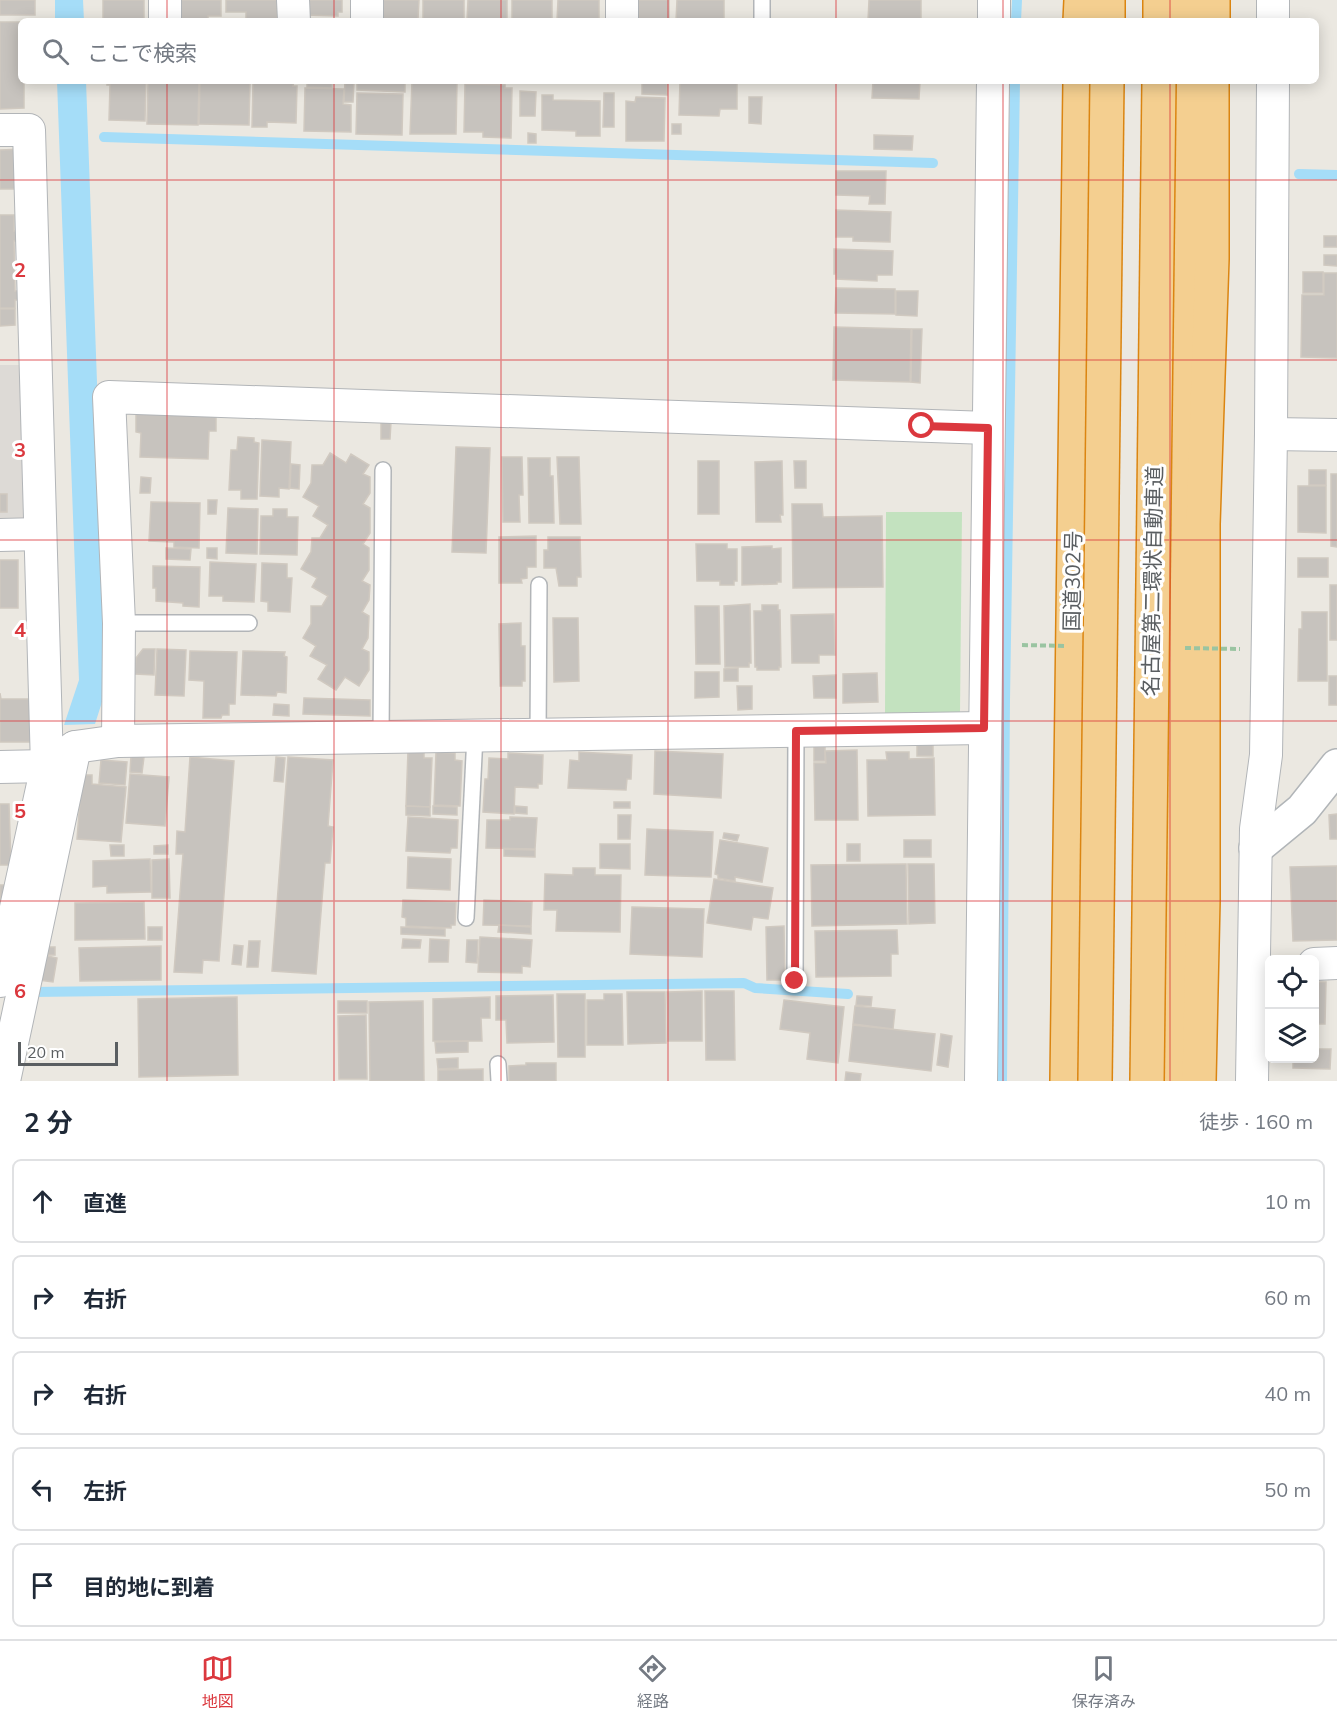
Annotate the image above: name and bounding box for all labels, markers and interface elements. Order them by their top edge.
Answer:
search box [18,18,1319,84]
icon: search [39,35,72,68]
text: ここで検索 [87,39,197,67]
text: 2 [14,257,26,282]
route start [908,412,934,438]
text: 3 [14,437,26,462]
street label: 名古屋第二環状自動車道 [1137,465,1167,697]
street label: 国道302号 [1058,530,1086,632]
text: 4 [14,617,26,642]
text: 5 [14,798,26,823]
map controls [1265,955,1319,1063]
button: locate [1265,955,1319,1009]
route end [781,967,807,993]
text: 6 [14,978,26,1003]
button: layers [1265,1009,1319,1063]
scale bar [18,1039,118,1066]
text: 20 m [27,1042,64,1062]
text: 2 分 [24,1106,73,1139]
text: 徒歩 · 160 m [1199,1109,1313,1134]
icon: ahead [26,1185,59,1218]
text: 直進 [83,1189,127,1217]
text: 10 m [1264,1189,1311,1214]
icon: right [26,1281,59,1314]
text: 右折 [83,1285,127,1313]
text: 60 m [1264,1285,1311,1310]
icon: right [26,1377,59,1410]
text: 右折 [83,1381,127,1409]
text: 40 m [1264,1381,1311,1406]
icon: left [26,1473,59,1506]
text: 左折 [83,1477,127,1505]
text: 50 m [1264,1477,1311,1502]
icon: arrive [26,1569,59,1602]
text: 目的地に到着 [83,1573,215,1601]
tab: 地図 [201,1652,234,1712]
tab: 経路 [636,1652,669,1712]
tab: 保存済み [1072,1652,1136,1712]

